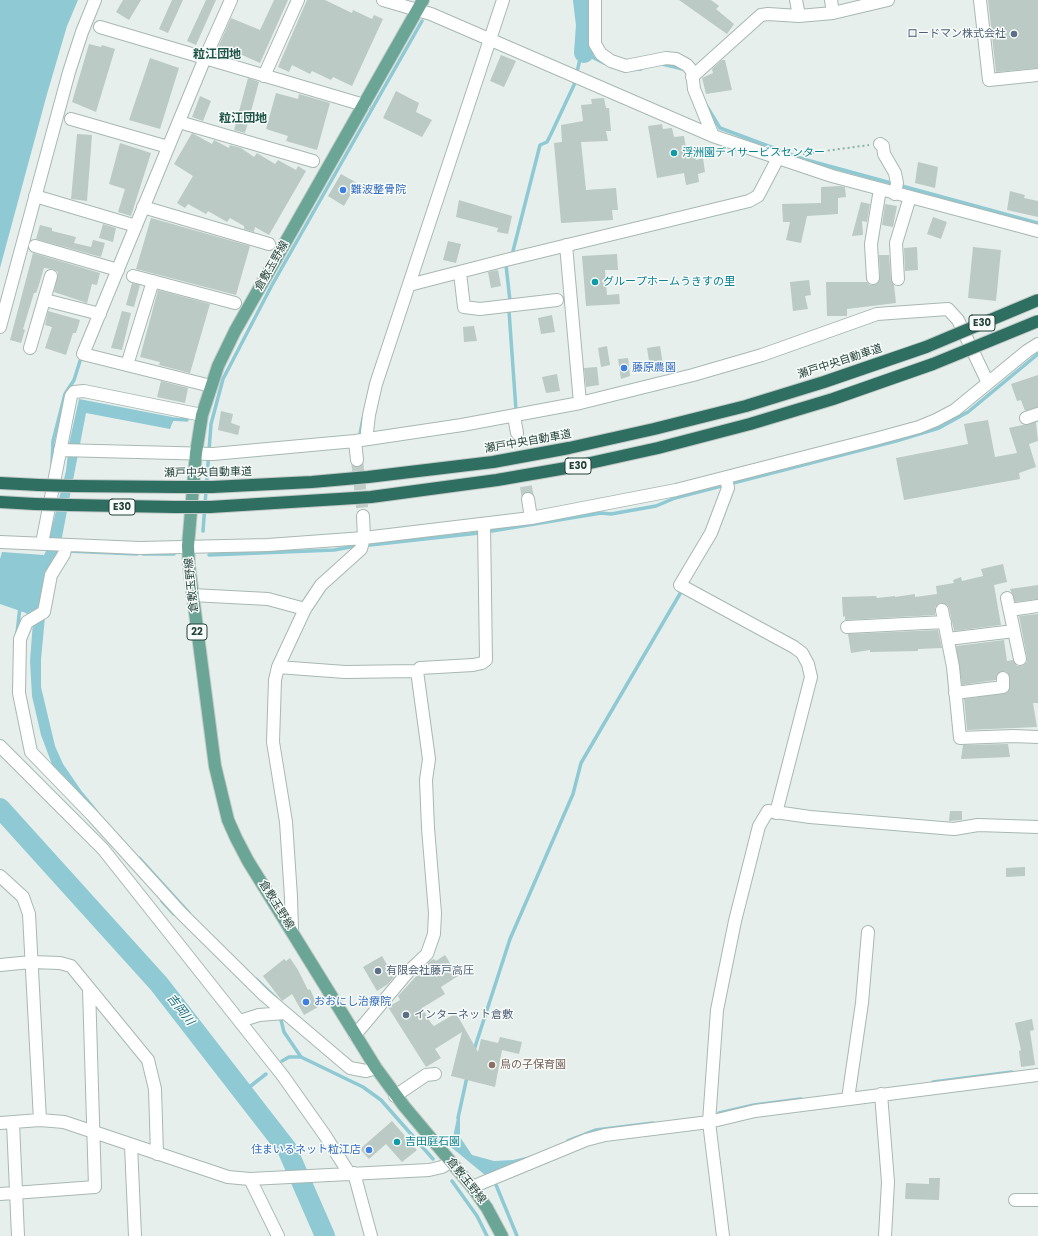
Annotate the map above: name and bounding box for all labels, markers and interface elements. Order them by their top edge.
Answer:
place label: ロードマン株式会社 [907,27,1006,41]
marker: ロードマン株式会社 [1009,29,1019,39]
district label: 粒江団地 [193,48,241,62]
district label: 粒江団地 [219,112,267,126]
place label: 浮洲園デイサービスセンター [682,146,825,160]
marker: 浮洲園デイサービスセンター [669,148,679,158]
place label: 難波整骨院 [351,183,406,197]
marker: 難波整骨院 [338,185,348,195]
street label: 倉敷玉野線 [253,239,291,293]
place label: グループホームうきすの里 [603,275,735,289]
marker: グループホームうきすの里 [590,277,600,287]
road number: E30 [969,315,995,331]
street label: 瀬戸中央自動車道 [796,342,884,382]
place label: 藤原農園 [632,361,676,375]
marker: 藤原農園 [619,363,629,373]
street label: 瀬戸中央自動車道 [484,428,572,456]
road number: E30 [565,458,591,474]
street label: 瀬戸中央自動車道 [164,466,252,480]
road number: E30 [109,499,135,515]
street label: 倉敷玉野線 [183,557,201,613]
road number: 22 [187,624,207,640]
street label: 倉敷玉野線 [256,878,296,932]
place label: 有限会社藤戸高圧 [386,964,474,978]
marker: 有限会社藤戸高圧 [373,966,383,976]
water label: 吉岡川 [163,991,197,1029]
place label: おおにし治療院 [314,995,391,1009]
marker: おおにし治療院 [301,997,311,1007]
place label: インターネット倉敷 [414,1008,513,1022]
marker: インターネット倉敷 [401,1010,411,1020]
place label: 鳥の子保育園 [500,1058,566,1072]
marker: 鳥の子保育園 [487,1060,497,1070]
place label: 吉田庭石園 [405,1135,460,1149]
marker: 吉田庭石園 [392,1137,402,1147]
place label: 住まいるネット粒江店 [251,1143,361,1157]
marker: 住まいるネット粒江店 [364,1145,374,1155]
street label: 倉敷玉野線 [444,1155,488,1207]

